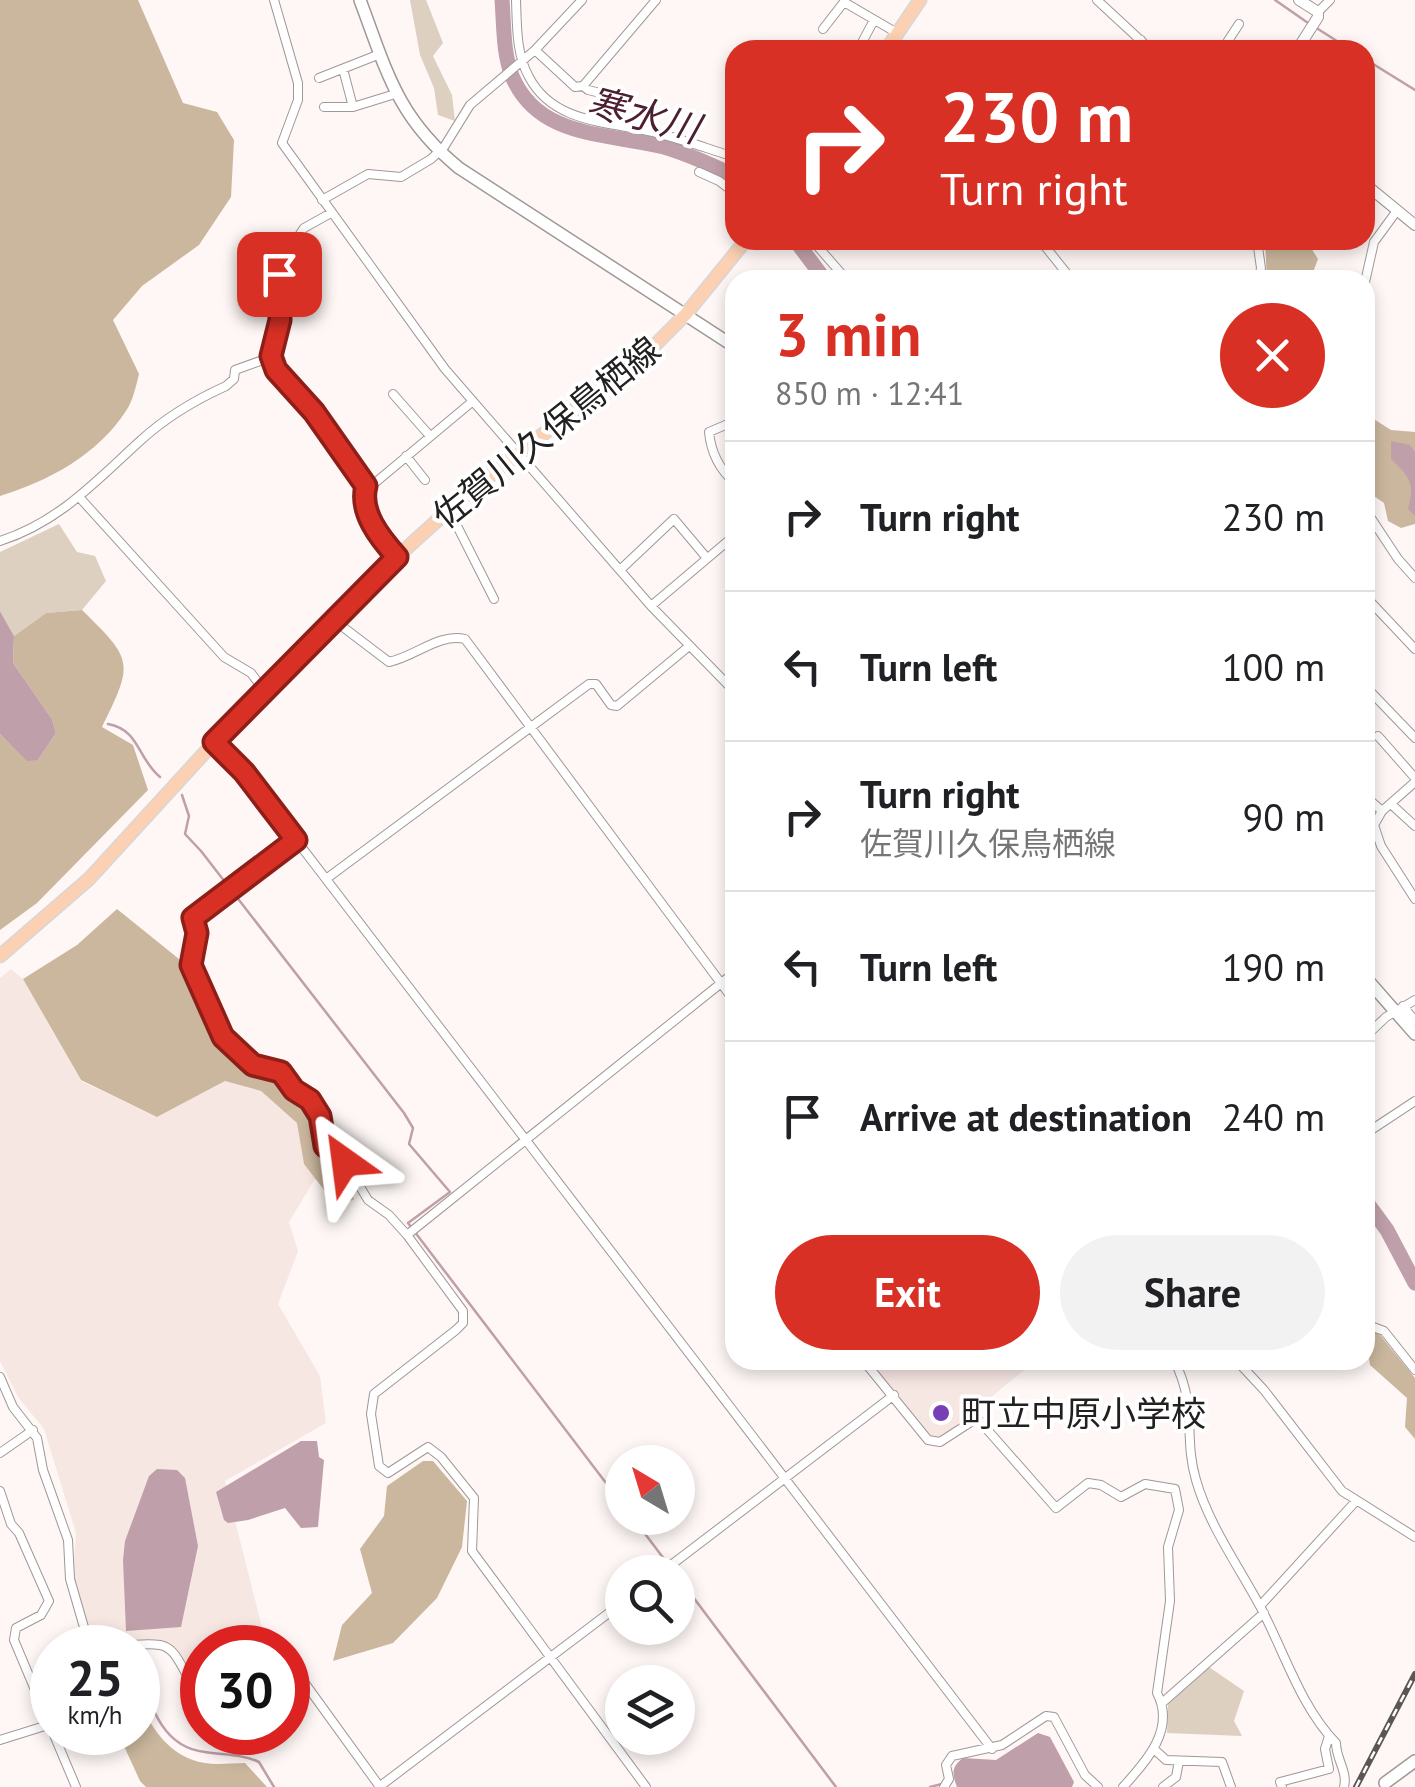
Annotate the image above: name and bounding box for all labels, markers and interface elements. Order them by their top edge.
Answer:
text: 230 m [940,71,1133,161]
water label: 寒水川 [583,76,709,153]
icon: right [775,80,905,210]
text: Turn right [940,159,1128,217]
pin [237,232,322,317]
icon: arrive [252,247,307,302]
text: 3 min [775,295,921,373]
button: close [1220,303,1325,408]
street label: 佐賀川久保鳥栖線 [423,326,669,538]
text: 850 m · 12:41 [775,372,964,414]
icon: right [775,489,830,544]
text: Turn right [860,492,1020,541]
text: 230 m [1222,492,1325,541]
icon: left [775,639,830,694]
text: Turn left [860,642,997,691]
text: 100 m [1222,642,1325,691]
text: Turn right [860,769,1020,818]
icon: right [775,789,830,844]
text: 90 m [1243,792,1325,841]
text: 佐賀川久保鳥栖線 [860,822,1116,864]
icon: left [775,939,830,994]
text: Turn left [860,942,997,991]
text: 190 m [1222,942,1325,991]
icon: arrive [775,1089,830,1144]
text: Arrive at destination [860,1092,1192,1141]
text: 240 m [1222,1092,1325,1141]
position arrow [293,1110,397,1214]
button: Exit [775,1235,1040,1350]
button: Share [1060,1235,1325,1350]
place label: 町立中原小学校 [961,1390,1206,1436]
marker: 町立中原小学校 [930,1402,952,1424]
north arrow [605,1445,695,1535]
map controls [605,1445,695,1755]
button: search [605,1555,695,1645]
speed limit sign: 30 [180,1625,310,1755]
text: 25 [67,1645,123,1710]
button: layers [605,1665,695,1755]
text: km/h [68,1699,122,1731]

